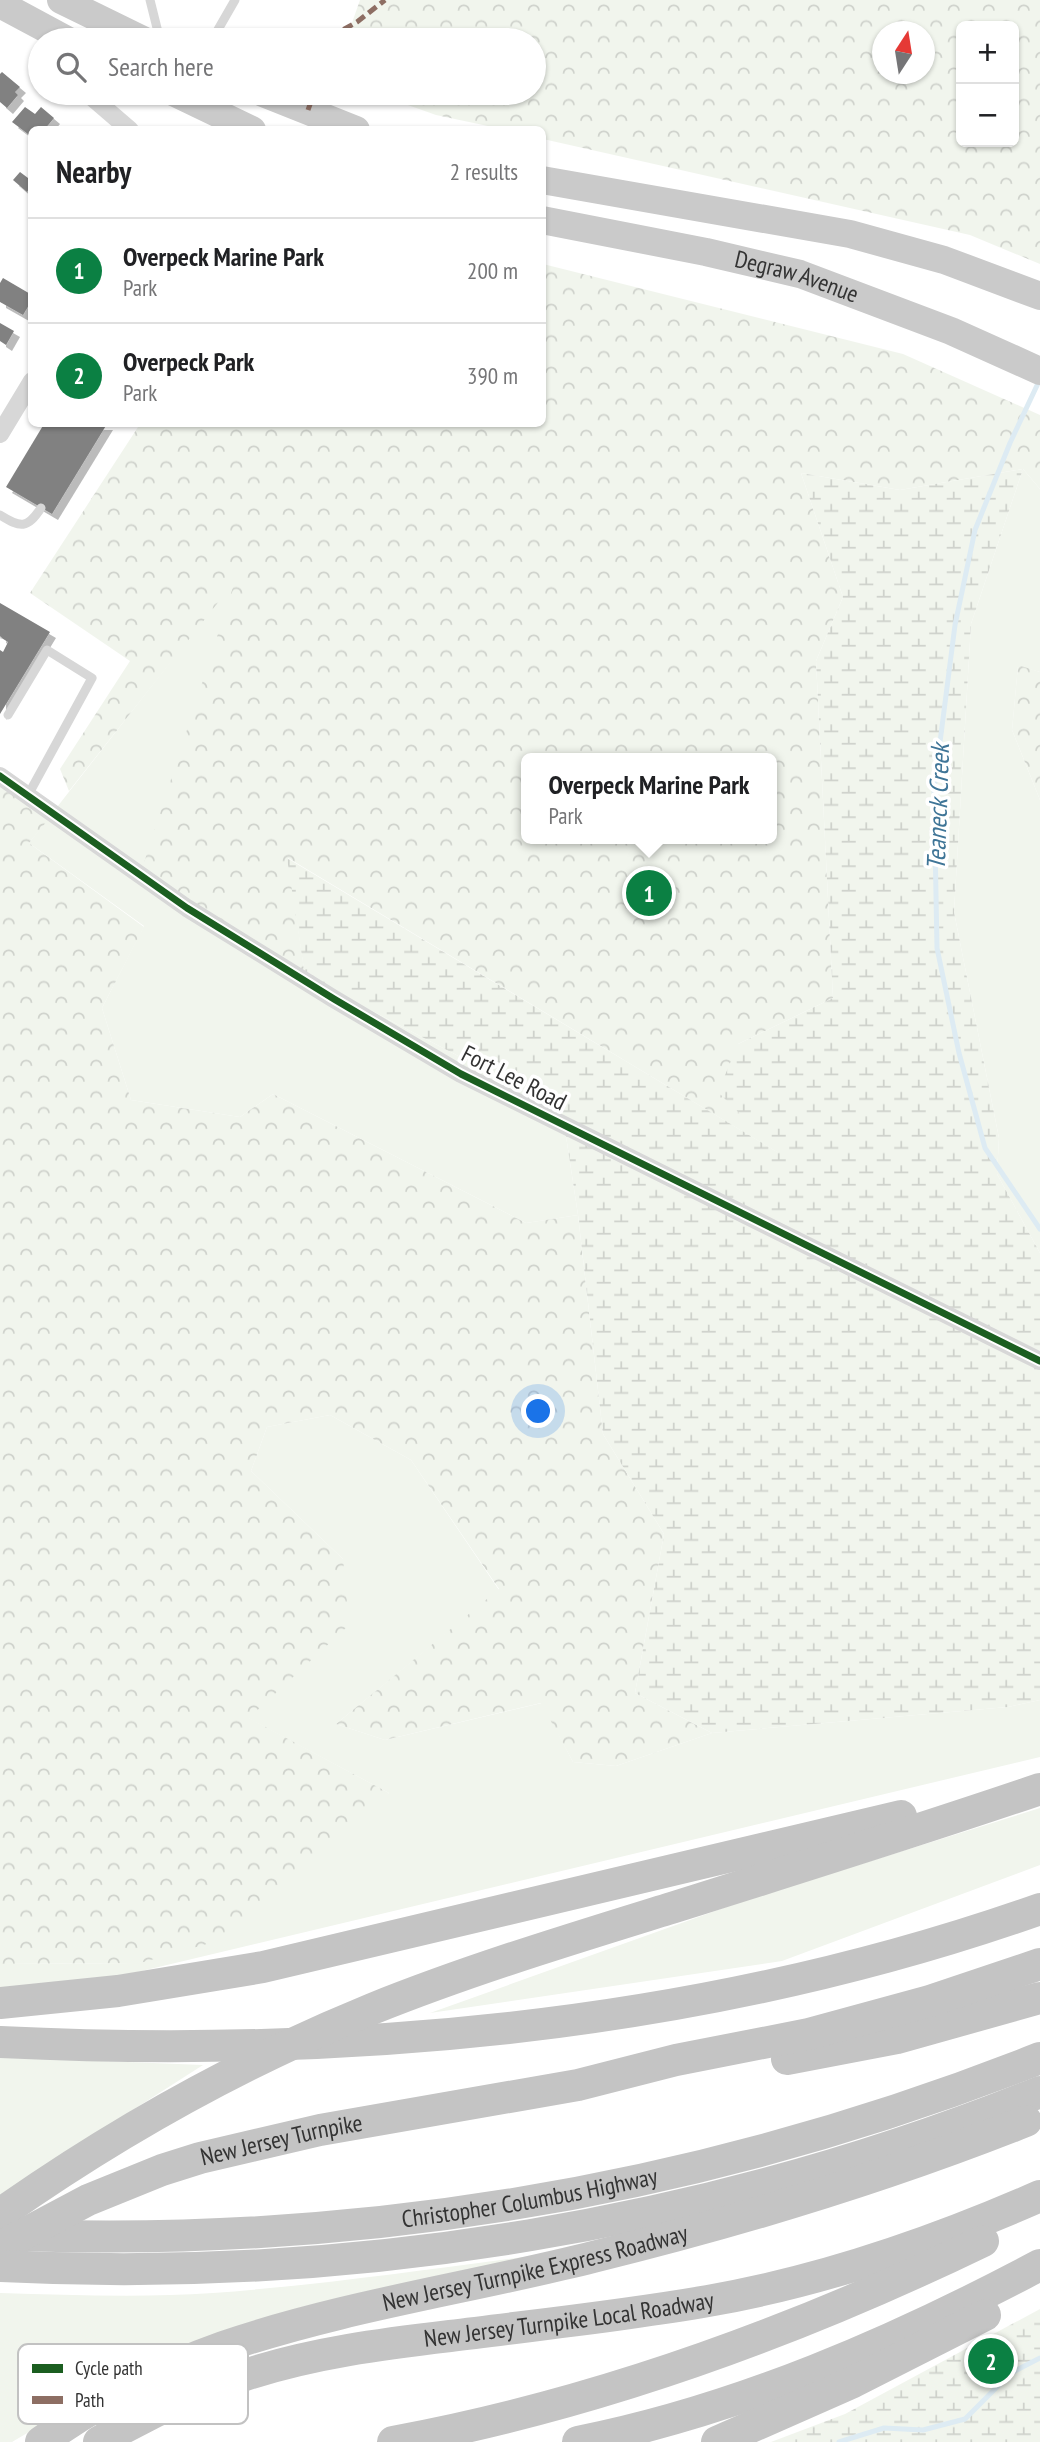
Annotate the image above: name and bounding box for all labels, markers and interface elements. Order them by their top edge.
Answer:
north arrow [872,21,935,84]
map controls [956,21,1019,147]
button: + [956,21,1019,84]
search box [28,28,546,105]
icon: search [52,48,90,86]
text: Search here [108,50,214,83]
button: − [956,84,1019,147]
text: Nearby [56,152,131,191]
text: 2 results [450,157,518,186]
text: Overpeck Marine Park [123,240,324,273]
street label: Degraw Avenue [732,243,863,310]
text: 1 [74,256,85,285]
text: 200 m [467,256,518,285]
text: Park [123,273,157,302]
text: Overpeck Park [123,345,254,378]
text: 2 [74,361,85,390]
text: 390 m [467,361,518,390]
text: Park [123,378,157,407]
water label: Teaneck Creek [919,740,956,871]
popup [521,753,777,844]
text: Overpeck Marine Park [549,768,749,801]
text: Park [549,801,583,830]
pin: 1 [626,867,672,919]
street label: Fort Lee Road [457,1038,572,1117]
your location [521,1394,555,1428]
street label: New Jersey Turnpike [197,2107,365,2172]
street label: Christopher Columbus Highway [400,2160,660,2234]
street label: New Jersey Turnpike Express Roadway [379,2217,691,2318]
street label: New Jersey Turnpike Local Roadway [422,2284,716,2354]
pin: 2 [968,2335,1014,2387]
legend [18,2344,248,2424]
text: Cycle path [75,2356,143,2380]
text: Path [75,2388,104,2412]

